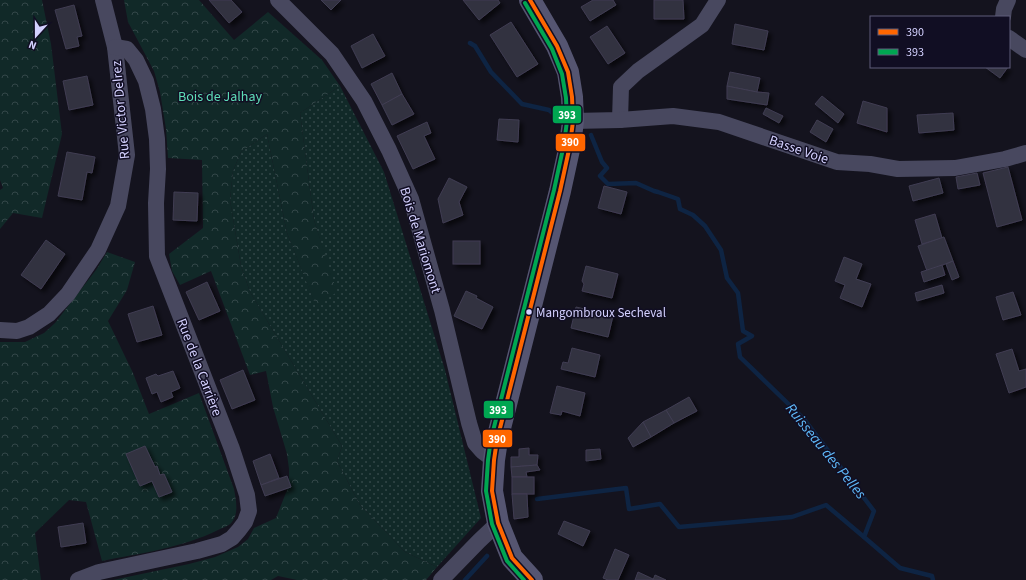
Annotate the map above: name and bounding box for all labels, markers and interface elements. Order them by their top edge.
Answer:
north arrow [16,16,56,56]
legend [870,16,1010,68]
text: 390 [906,24,924,41]
text: N [26,37,39,53]
text: 393 [906,44,924,61]
street label: Rue Victor Delrez [107,60,135,160]
park label: Bois de Jalhay [178,87,262,107]
line badge: 393 [552,105,582,124]
text: 393 [558,108,576,123]
street label: Basse Voie [766,130,831,169]
line badge: 390 [555,133,586,152]
text: 390 [561,135,579,150]
street label: Bois de Mariomont [394,185,446,296]
place label: Mangombroux Secheval [536,304,666,322]
marker: Mangombroux Secheval [524,307,534,317]
street label: Rue de la Carrière [171,316,227,419]
water label: Ruisseau des Pelles [780,399,871,504]
line badge: 393 [483,400,514,419]
text: 393 [489,403,507,418]
line badge: 390 [482,429,513,448]
text: 390 [488,432,506,447]

